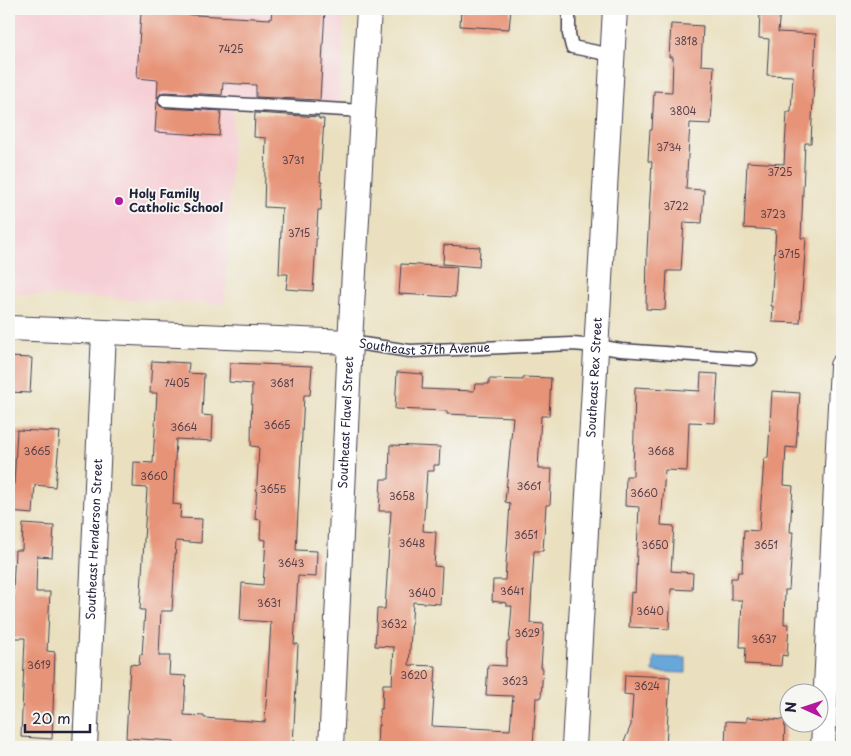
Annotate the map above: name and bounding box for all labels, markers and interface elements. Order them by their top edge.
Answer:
house number: 3818 [674,33,698,48]
house number: 7425 [218,41,244,56]
house number: 3804 [670,103,697,118]
house number: 3734 [656,139,682,154]
house number: 3731 [282,152,304,167]
house number: 3725 [767,164,793,179]
place label: Holy Family Catholic School [129,184,223,216]
marker: Holy Family Catholic School [113,195,125,207]
house number: 3722 [663,198,689,213]
house number: 3723 [760,206,786,221]
house number: 3715 [288,225,310,240]
house number: 3715 [778,246,800,261]
street label: Southeast Rex Street [581,317,606,438]
street label: Southeast 37th Avenue [358,333,491,359]
street label: Southeast Flavel Street [333,356,357,489]
house number: 7405 [164,375,190,390]
house number: 3681 [270,375,294,390]
house number: 3665 [264,417,290,432]
house number: 3664 [171,419,198,434]
house number: 3665 [24,443,50,458]
house number: 3668 [647,443,675,458]
street label: Southeast Henderson Street [81,458,106,620]
house number: 3660 [140,468,168,483]
house number: 3661 [517,478,541,493]
house number: 3655 [260,481,286,496]
house number: 3660 [630,485,658,500]
house number: 3658 [389,488,415,503]
house number: 3651 [514,527,538,542]
house number: 3648 [399,535,425,550]
house number: 3650 [641,537,669,552]
house number: 3651 [754,537,778,552]
house number: 3643 [278,555,305,570]
house number: 3641 [500,583,524,598]
house number: 3640 [408,585,436,600]
house number: 3631 [257,595,281,610]
house number: 3640 [636,603,664,618]
house number: 3632 [381,616,407,631]
house number: 3629 [514,625,540,640]
house number: 3637 [751,631,777,646]
house number: 3619 [27,657,51,672]
house number: 3620 [401,667,427,682]
house number: 3623 [502,673,528,688]
house number: 3624 [634,678,660,693]
north arrow [778,684,828,734]
scale bar [25,701,90,733]
text: N [780,701,801,713]
text: 20 m [32,706,71,729]

